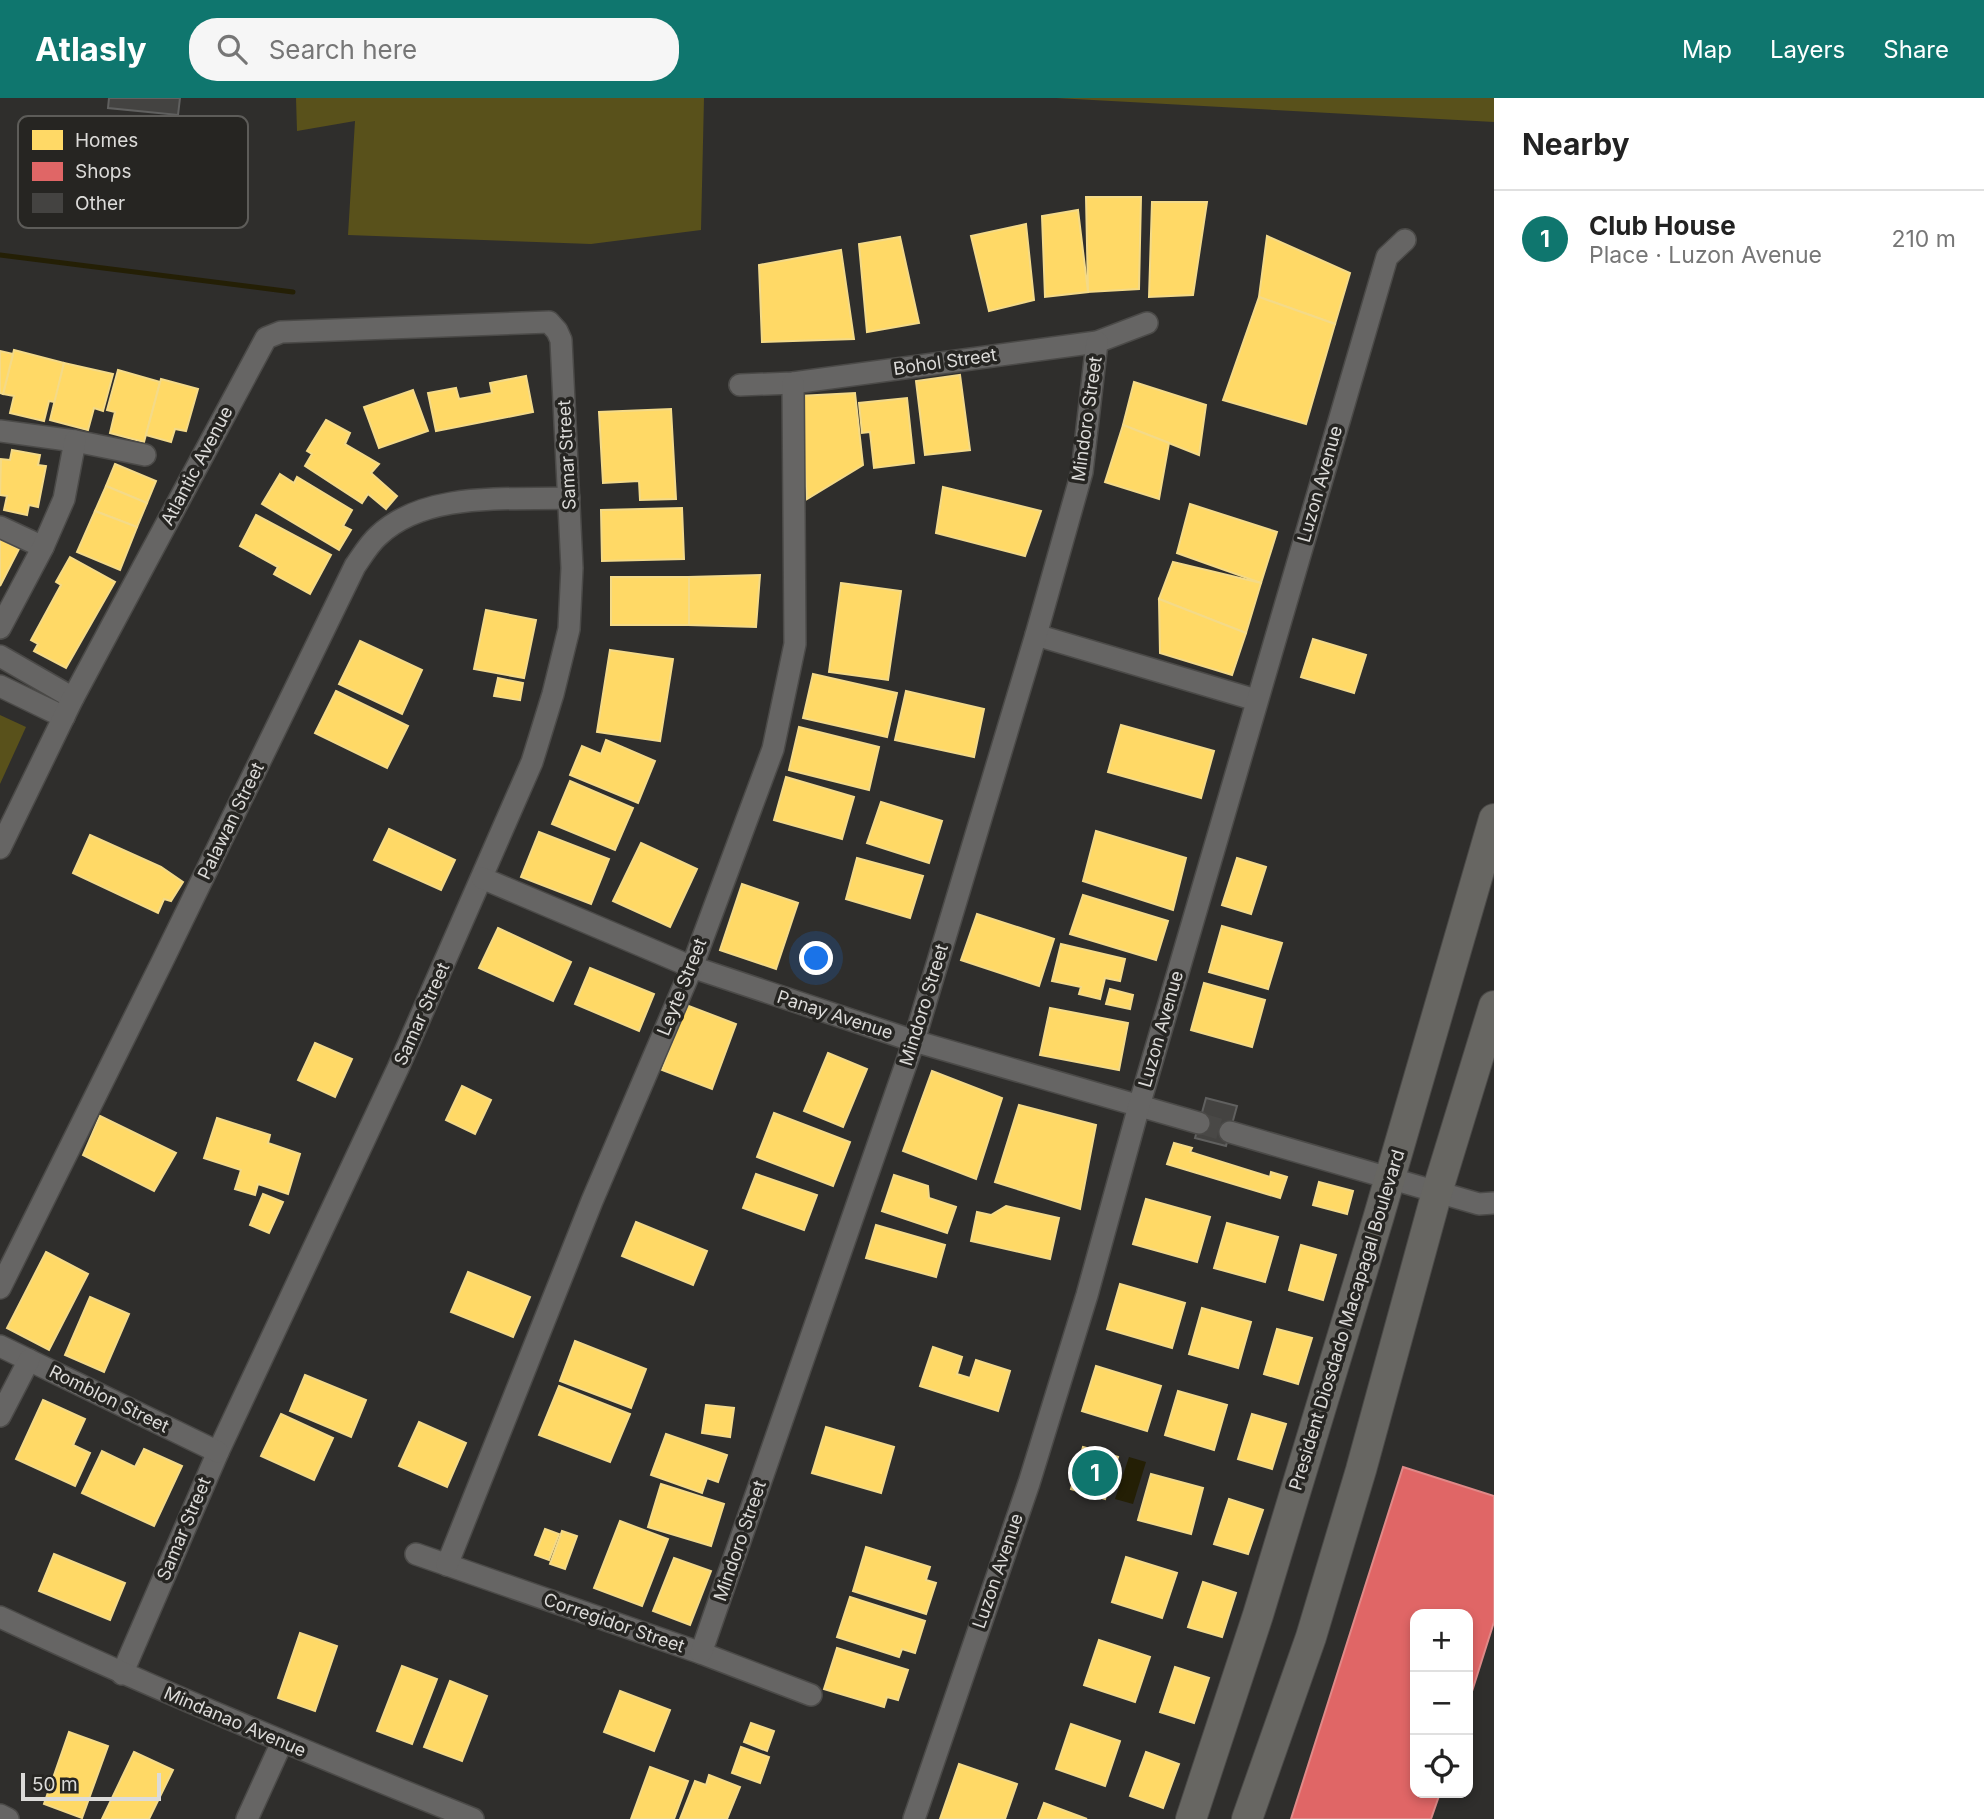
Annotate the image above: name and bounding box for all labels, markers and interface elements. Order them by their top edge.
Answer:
search box [189,18,679,81]
text: Atlasly [35,29,147,69]
icon: search [213,30,251,68]
text: Search here [269,34,417,65]
text: Map [1682,35,1732,64]
text: Layers [1770,35,1845,64]
text: Share [1883,35,1949,64]
legend [18,116,248,228]
text: Nearby [1522,126,1630,162]
text: Homes [75,129,138,152]
text: Shops [75,160,131,183]
text: Other [75,192,125,215]
text: Club House [1589,210,1736,241]
text: 1 [1540,225,1550,253]
text: 210 m [1891,225,1956,253]
text: Place · Luzon Avenue [1589,241,1822,269]
street label: Bohol Street [892,344,998,379]
street label: Mindoro Street [1067,355,1106,483]
street label: Samar Street [553,399,580,511]
street label: Atlantic Avenue [156,403,237,529]
street label: Luzon Avenue [1293,423,1346,545]
street label: Palawan Street [193,759,268,883]
street label: Leyte Street [653,935,711,1038]
your location [799,941,833,975]
street label: Mindoro Street [895,941,952,1068]
street label: Samar Street [390,959,454,1068]
street label: Luzon Avenue [1134,968,1187,1090]
street label: Panay Avenue [775,986,896,1043]
street label: President Diosdado Macapagal Boulevard [1285,1147,1408,1493]
street label: Romblon Street [46,1360,173,1437]
pin: 1 [1072,1447,1118,1499]
street label: Samar Street [152,1474,215,1584]
street label: Mindoro Street [709,1478,770,1604]
street label: Luzon Avenue [968,1511,1027,1631]
street label: Corregidor Street [541,1589,688,1657]
map controls [1410,1609,1473,1798]
button: + [1410,1609,1473,1672]
button: − [1410,1672,1473,1735]
street label: Mindanao Avenue [161,1682,309,1761]
button: locate [1410,1735,1473,1798]
scale bar [21,1770,161,1802]
text: 50 m [32,1773,78,1796]

